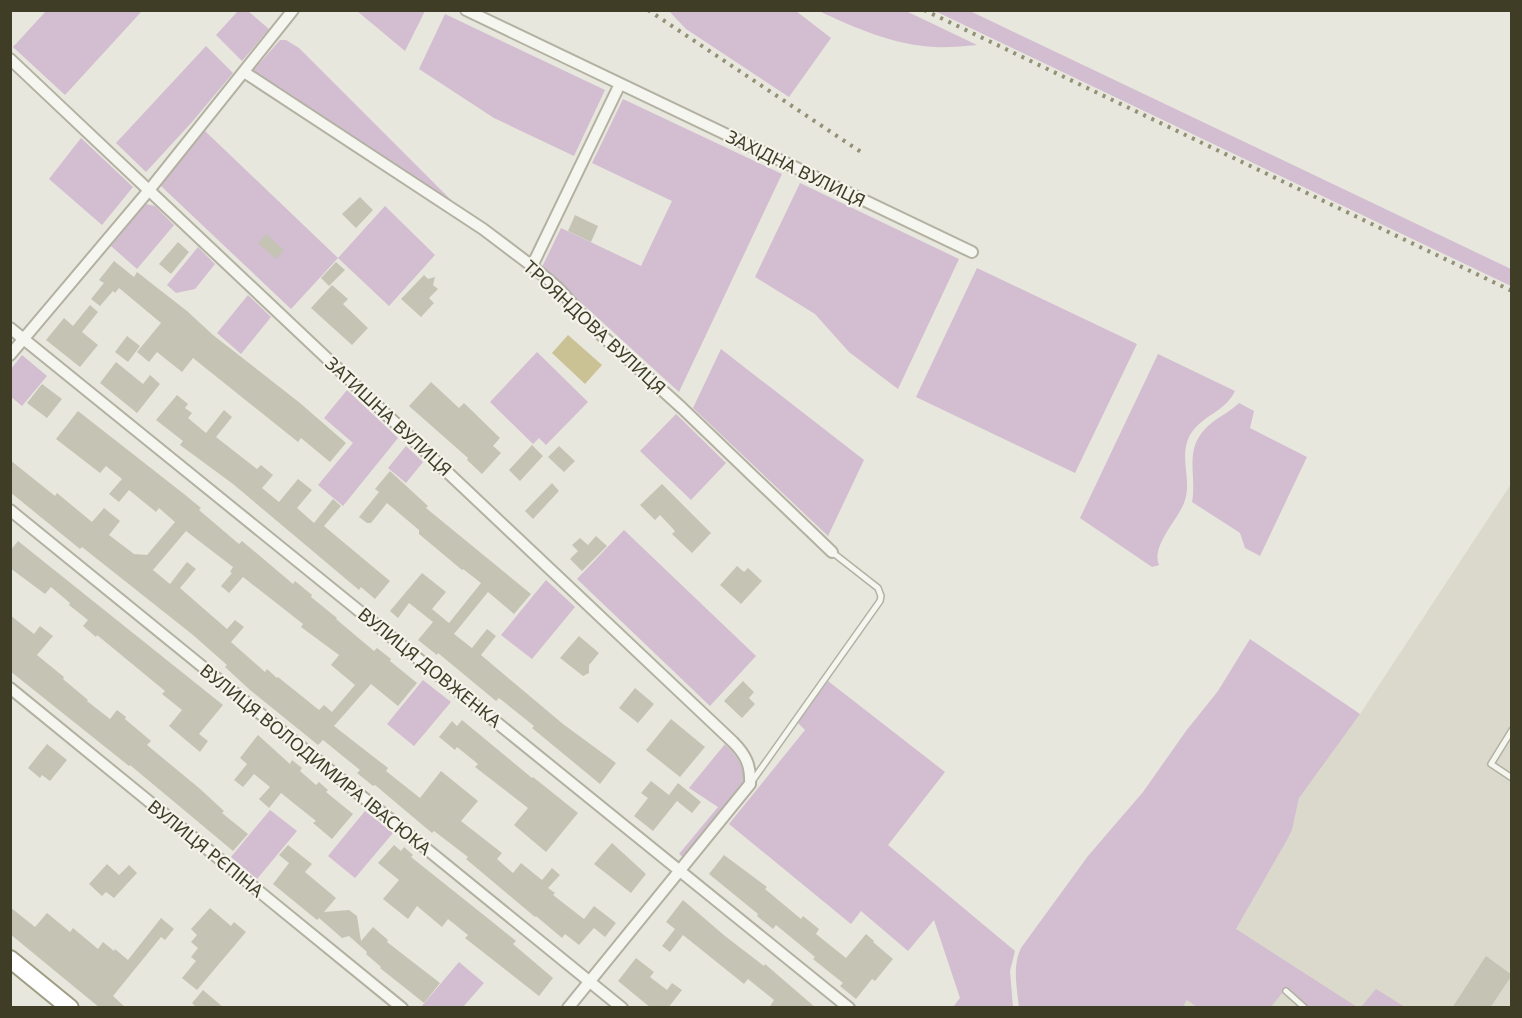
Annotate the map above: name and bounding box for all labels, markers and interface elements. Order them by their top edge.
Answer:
street label: ЗАХІДНА ВУЛИЦЯ [722,124,870,212]
street label: ТРОЯНДОВА ВУЛИЦЯ [519,255,671,399]
street label: ЗАТИШНА ВУЛИЦЯ [321,351,457,481]
street label: ВУЛИЦЯ ДОВЖЕНКА [353,602,507,733]
street label: ВУЛИЦЯ ВОЛОДИМИРА ІВАСЮКА [195,658,437,860]
street label: ВУЛИЦЯ РЄПІНА [143,794,269,902]

